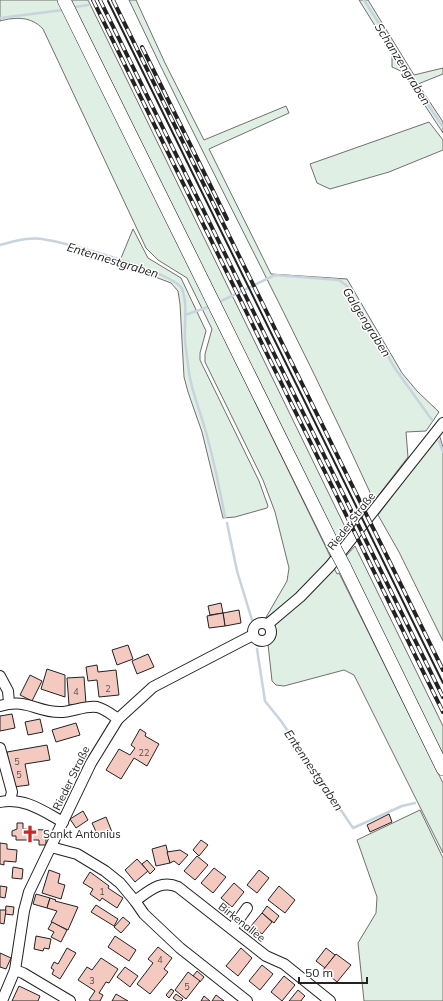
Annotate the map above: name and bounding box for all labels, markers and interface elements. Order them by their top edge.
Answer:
water label: Schanzengraben [372,20,434,108]
water label: Entennestgraben [65,239,161,281]
water label: Galgengraben [340,284,394,360]
street label: Rieder Straße [324,489,378,553]
house number: 2 [105,683,111,694]
house number: 4 [73,686,79,697]
water label: Entennestgraben [281,726,347,814]
street label: Rieder Straße [49,744,93,812]
house number: 22 [139,747,149,758]
house number: 5 [14,756,20,767]
house number: 5 [16,769,22,780]
church icon: Sankt Antonius [20,824,40,844]
place label: Sankt Antonius [43,827,121,841]
house number: 1 [99,886,105,897]
street label: Birkenallee [216,899,268,945]
house number: 4 [157,954,163,965]
scale bar [299,959,367,985]
text: 50 m [305,965,333,980]
house number: 3 [89,975,95,986]
house number: 5 [184,981,190,992]

